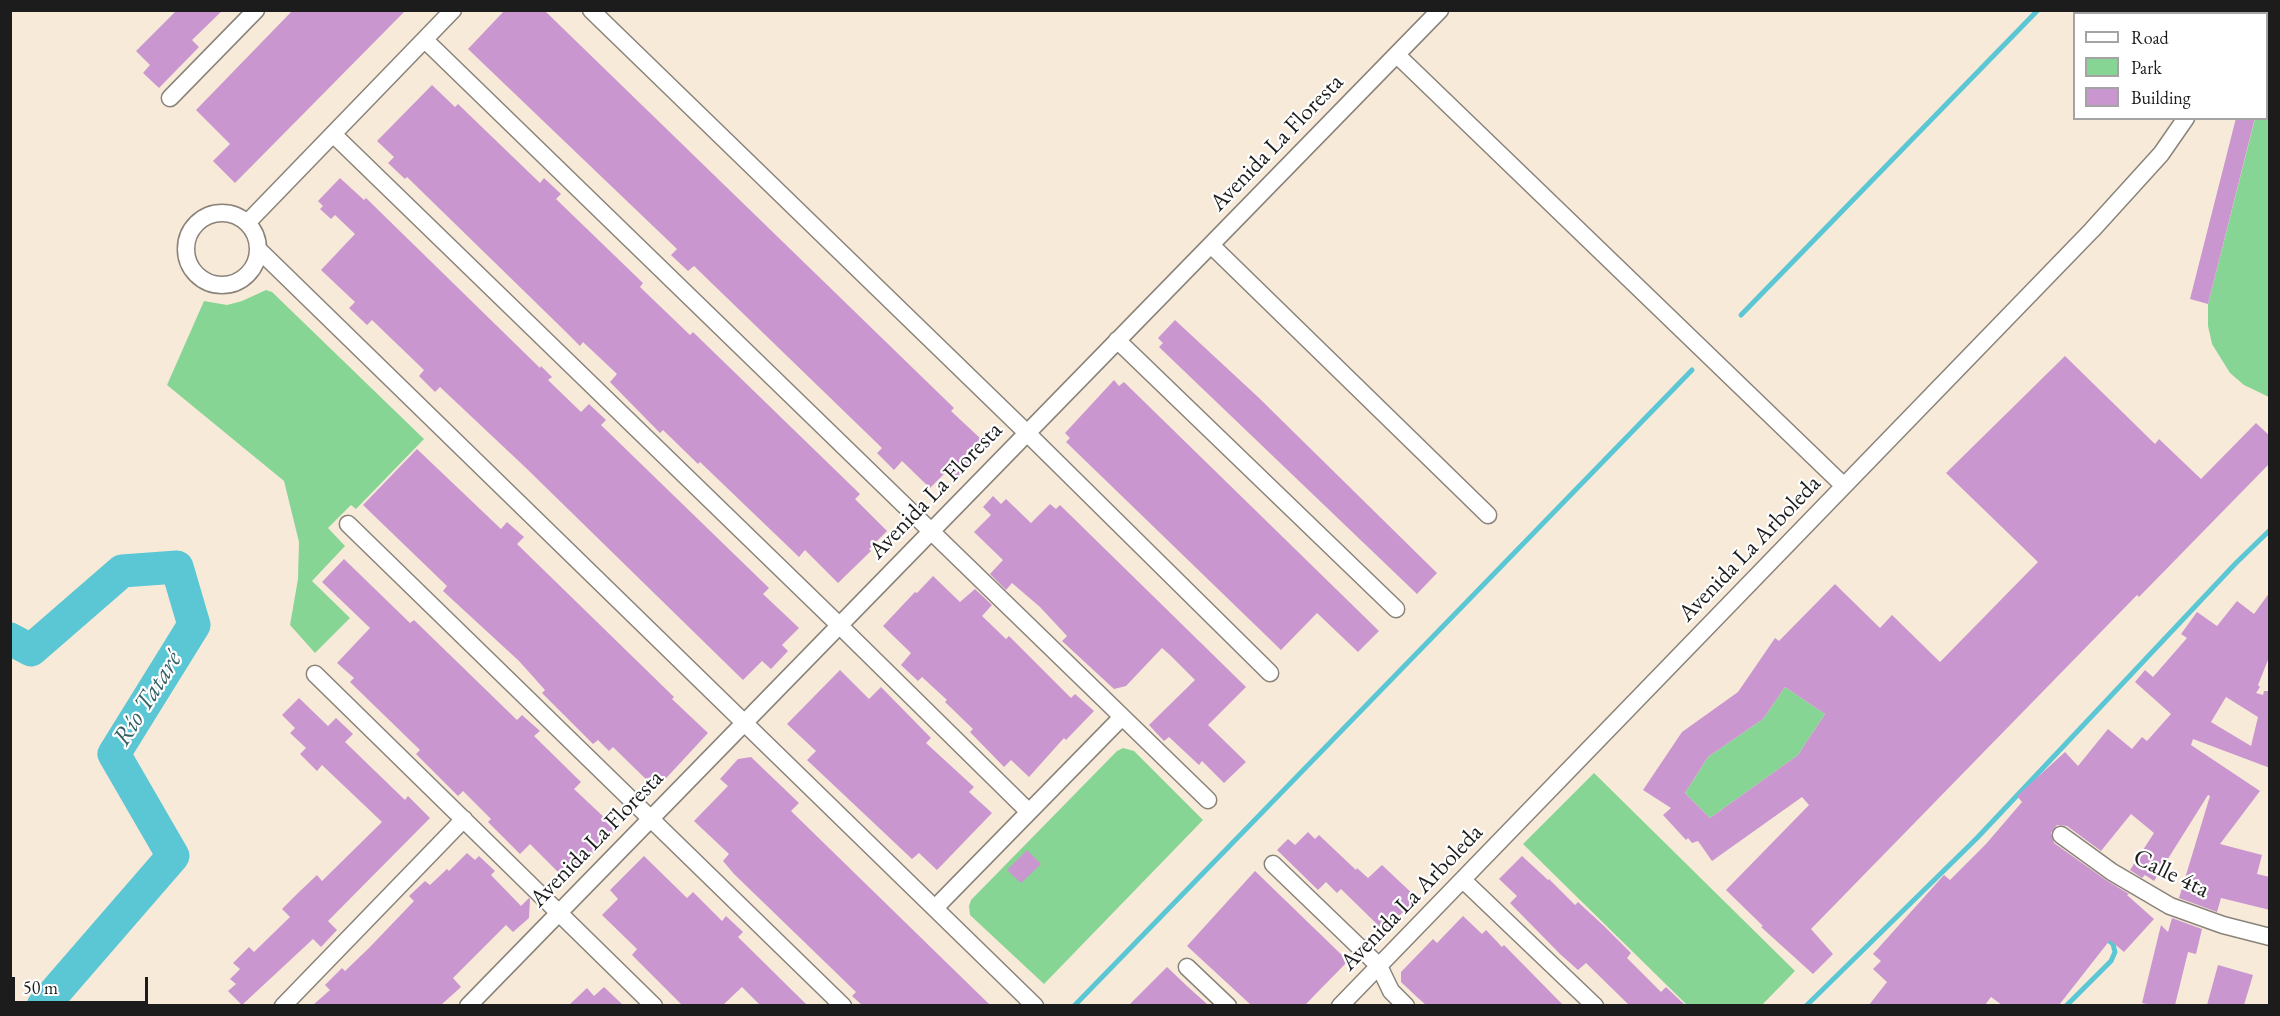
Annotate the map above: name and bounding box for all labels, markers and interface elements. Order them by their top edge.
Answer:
legend [2073,12,2268,120]
text: Road [2131,26,2169,49]
text: Park [2131,56,2162,79]
street label: Avenida La Floresta [1204,68,1350,218]
text: Building [2131,86,2191,109]
street label: Avenida La Floresta [863,416,1009,566]
street label: Avenida La Arboleda [1673,470,1827,628]
water label: Río Tataré [107,646,189,752]
street label: Avenida La Floresta [524,764,670,914]
street label: Avenida La Arboleda [1335,819,1489,977]
street label: Calle 4ta [2128,843,2214,905]
scale bar [15,965,152,1003]
text: 50 m [23,976,58,999]

